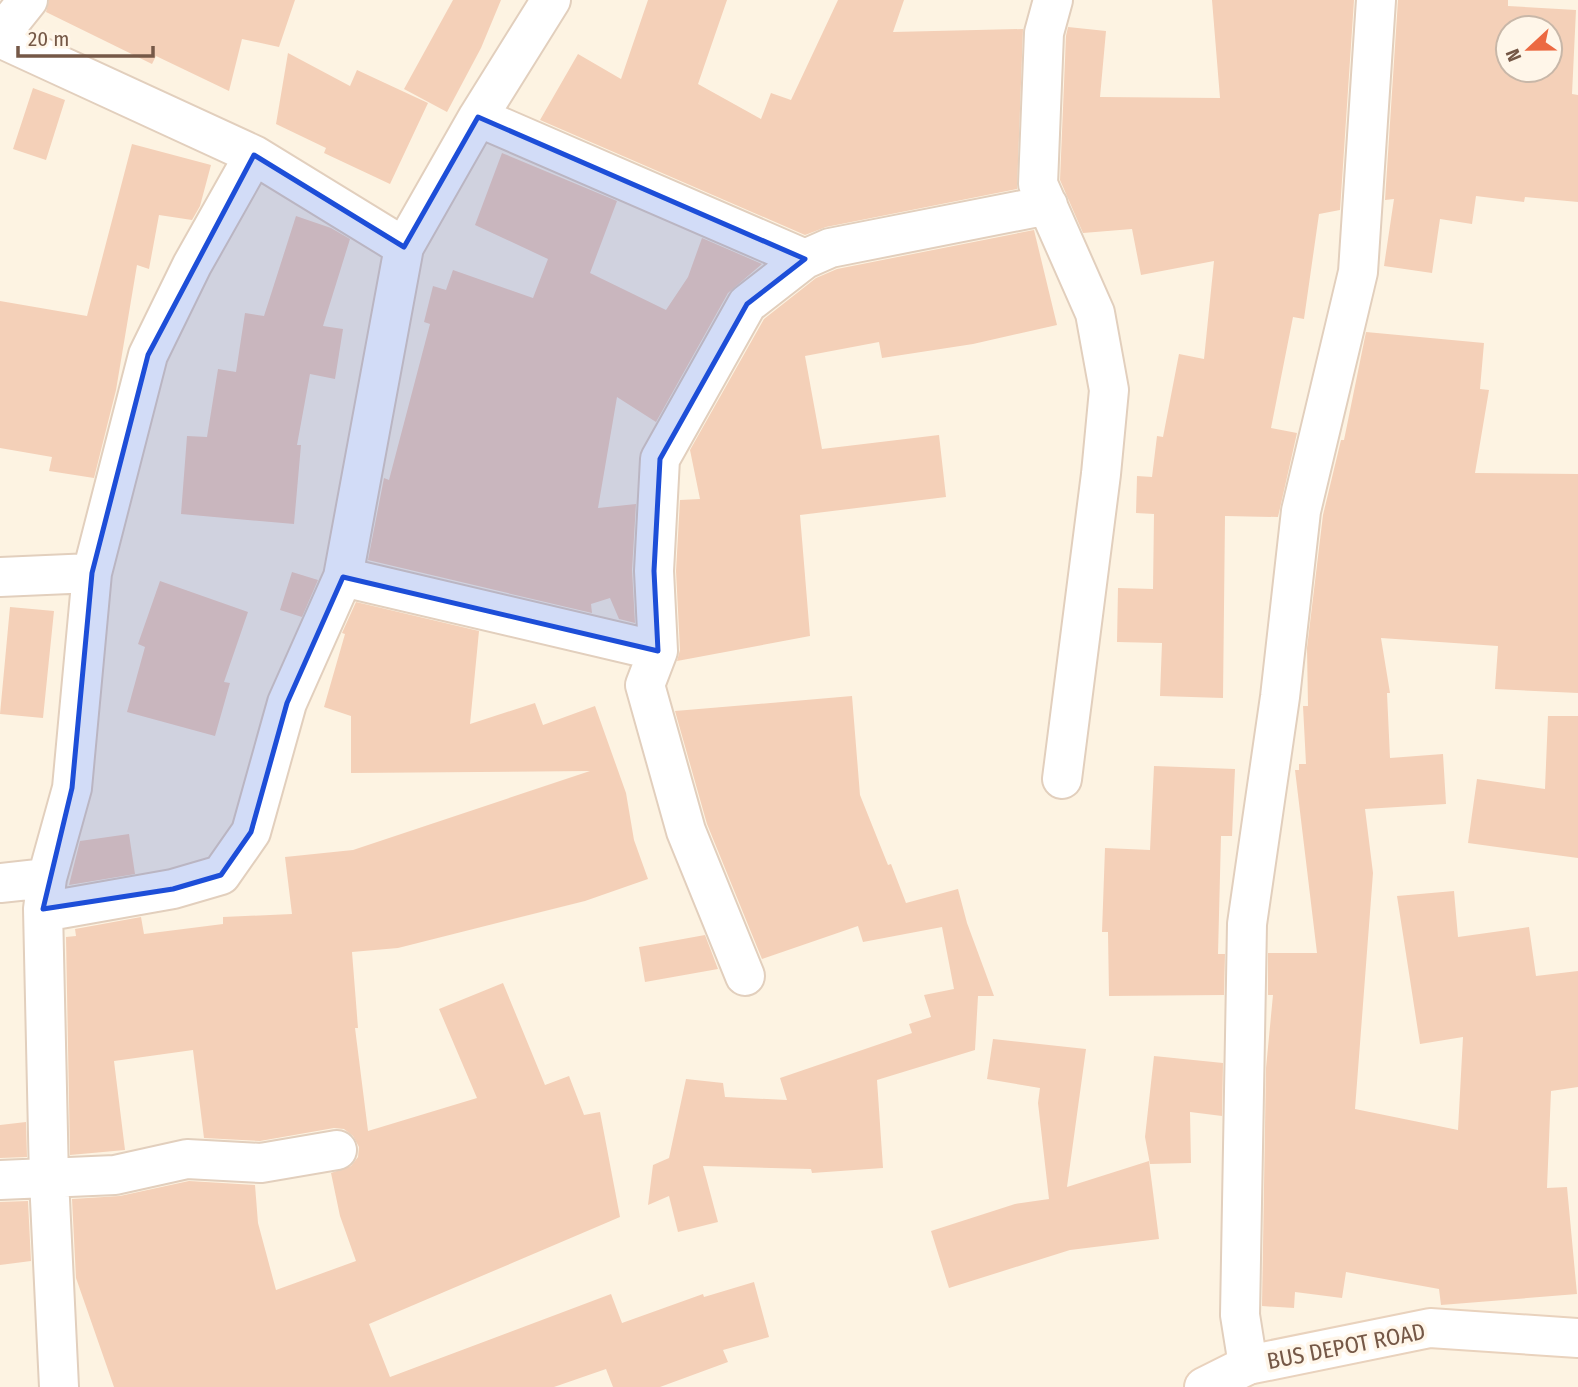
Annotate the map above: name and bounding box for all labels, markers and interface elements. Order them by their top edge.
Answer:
scale bar [18,14,152,58]
north arrow [1494,14,1564,84]
text: 20 m [28,26,69,52]
text: N [1501,46,1526,65]
street label: BUS DEPOT ROAD [1264,1317,1428,1375]

